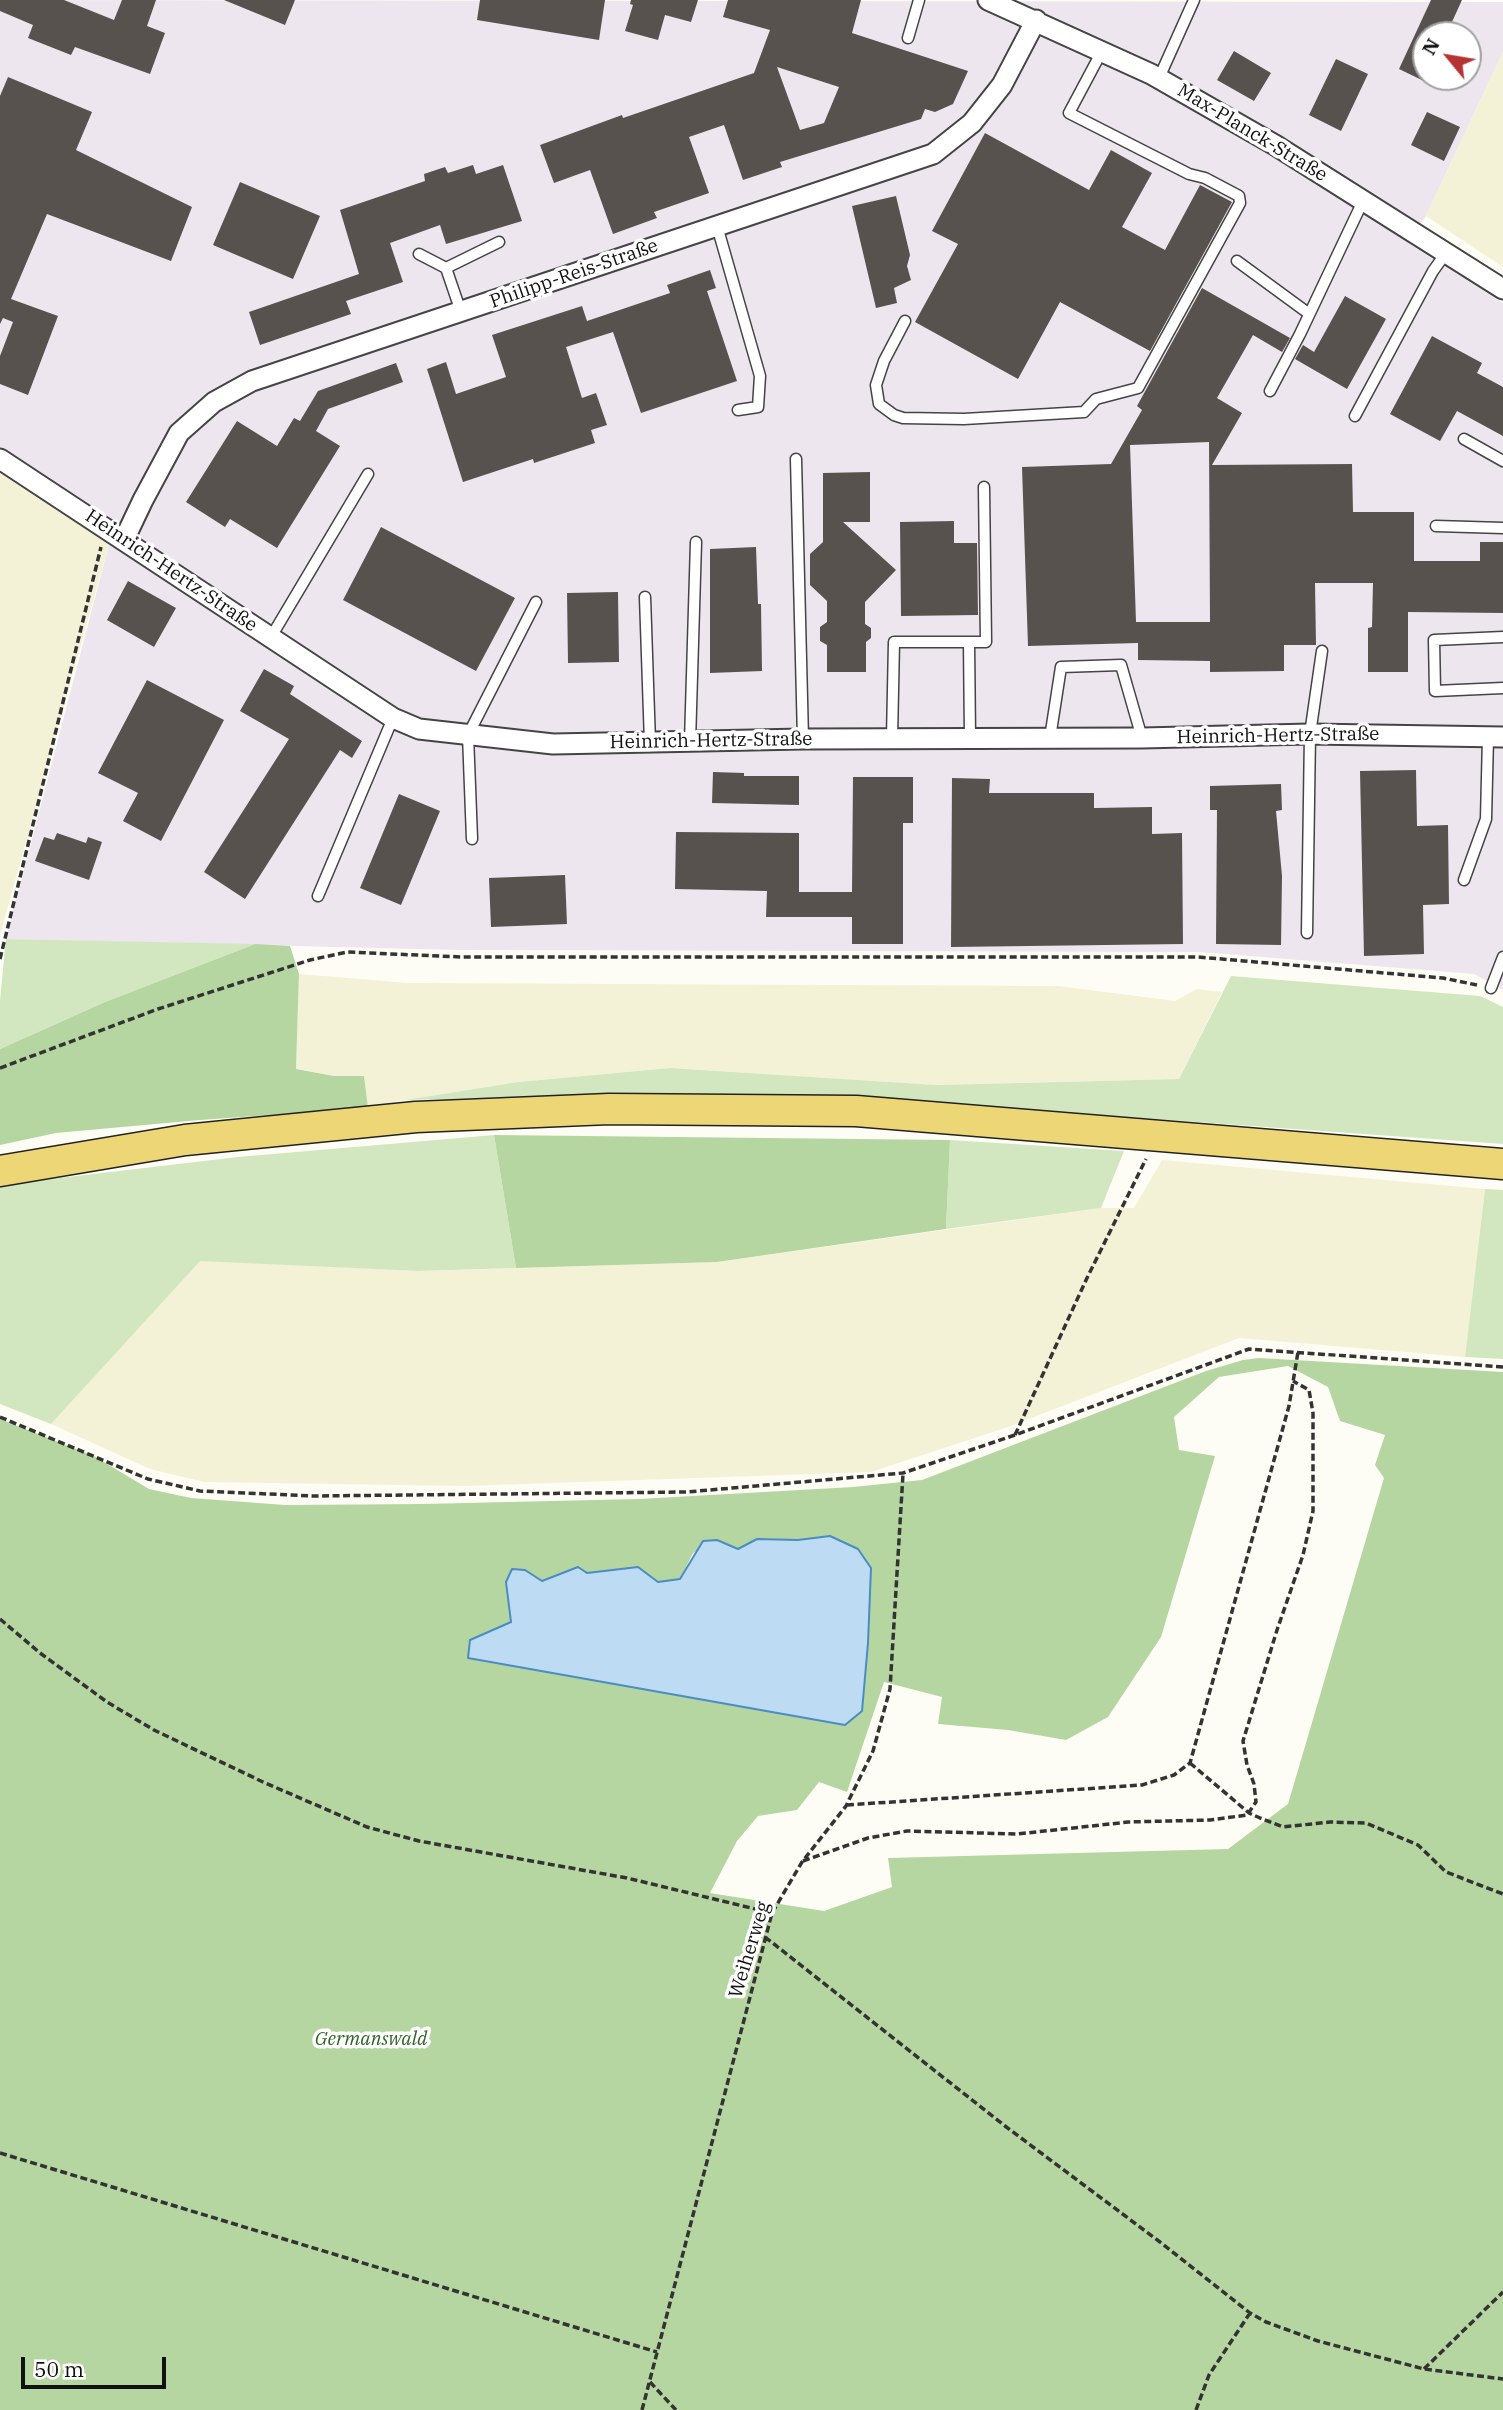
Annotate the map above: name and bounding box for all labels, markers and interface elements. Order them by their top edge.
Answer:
north arrow [1412,21,1482,91]
text: N [1416,34,1445,59]
street label: Max-Planck-Straße [1173,79,1331,187]
street label: Philipp-Reis-Straße [487,235,661,313]
street label: Heinrich-Hertz-Straße [81,505,261,637]
street label: Heinrich-Hertz-Straße [1176,723,1380,749]
street label: Heinrich-Hertz-Straße [609,728,813,754]
street label: Weiherweg [724,1899,776,2001]
park label: Germanswald [315,2029,427,2051]
scale bar [24,2344,170,2388]
text: 50 m [34,2355,84,2383]

